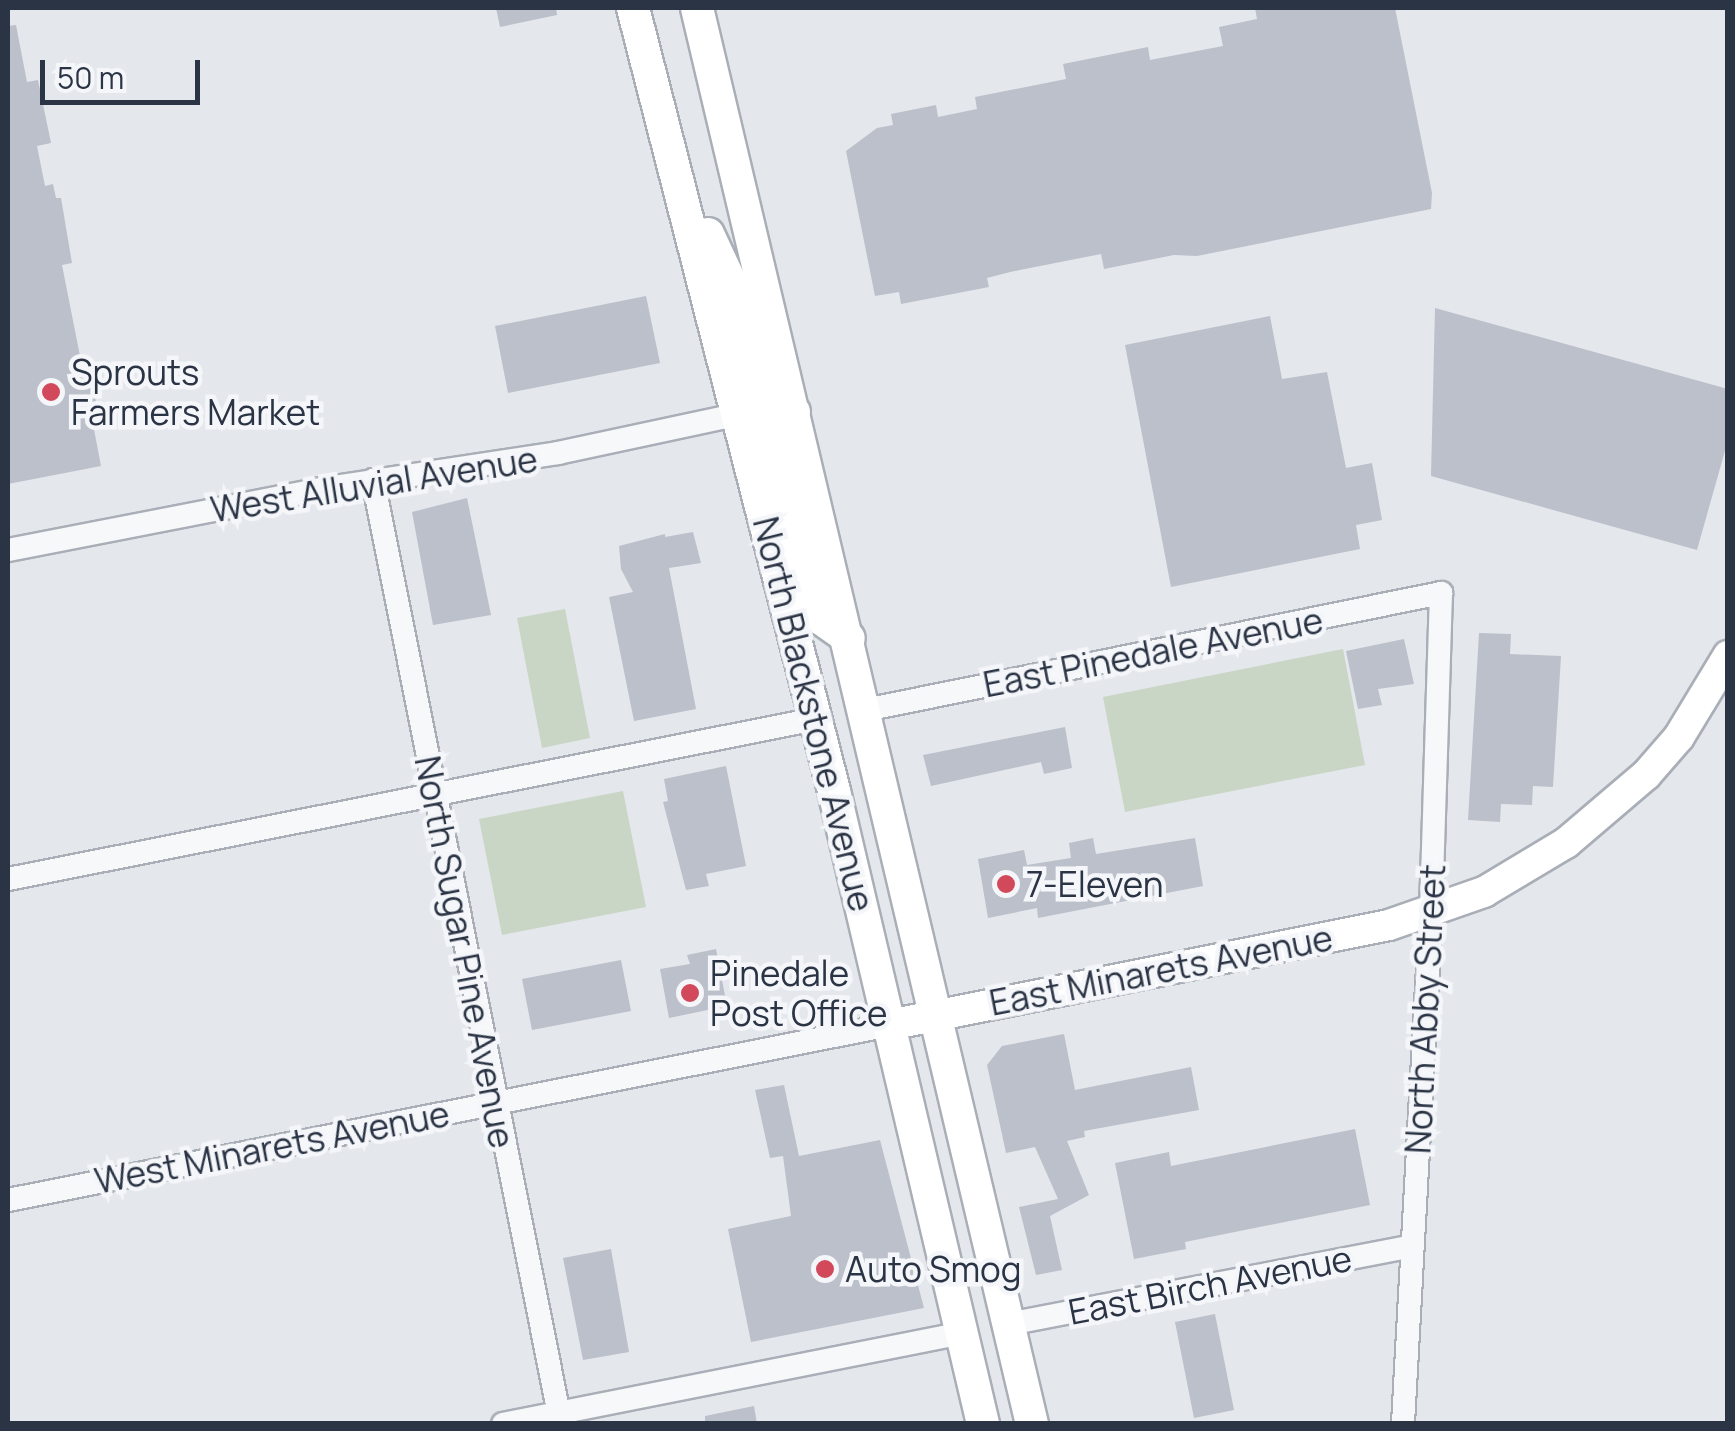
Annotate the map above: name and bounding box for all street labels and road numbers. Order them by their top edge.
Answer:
street label: West Alluvial Avenue [208,437,540,531]
street label: North Blackstone Avenue [745,512,883,916]
street label: East Pinedale Avenue [980,598,1326,706]
street label: North Sugar Pine Avenue [406,752,524,1152]
street label: North Abby Street [1396,863,1454,1155]
street label: East Minarets Avenue [986,916,1336,1024]
street label: West Minarets Avenue [91,1092,453,1202]
street label: East Birch Avenue [1065,1237,1355,1333]

